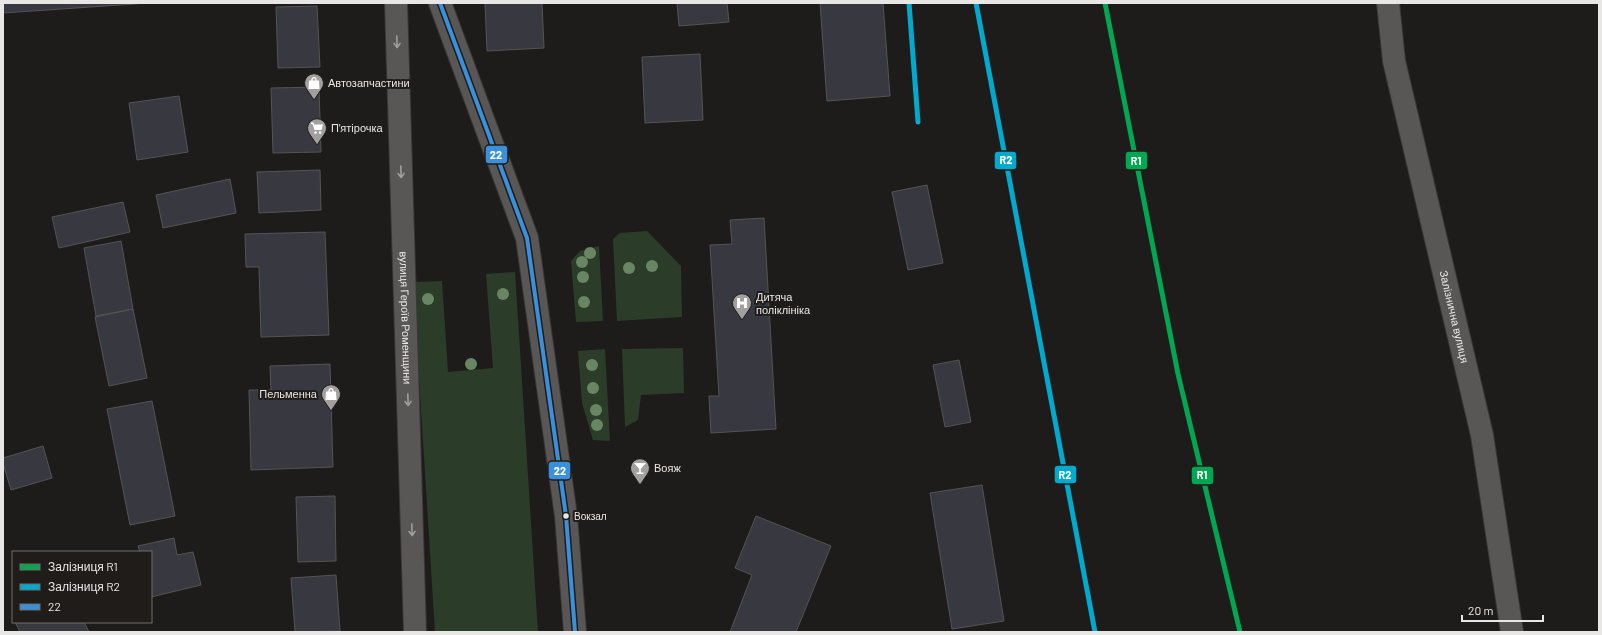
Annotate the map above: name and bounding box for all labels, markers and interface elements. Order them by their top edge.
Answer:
one-way arrow [393,35,401,48]
shop icon: Автозапчастини [303,72,325,100]
place label: Автозапчастини [328,76,410,89]
supermarket icon: П'ятірочка [306,117,328,145]
place label: П'ятірочка [331,121,384,134]
line badge: 22 [485,145,508,164]
text: 22 [490,148,502,161]
line badge: R2 [994,151,1017,170]
line badge: R1 [1125,151,1148,170]
text: R2 [1000,153,1012,166]
text: R1 [1131,154,1141,167]
one-way arrow [397,165,405,178]
street label: вулиця Героїв Роменщини [398,251,415,384]
street label: Залізнична вулиця [1437,269,1472,364]
place label: Дитяча поліклініка [756,290,811,316]
hospital icon: Дитяча поліклініка [731,292,753,320]
shop icon: Пельменна [320,383,342,411]
place label: Пельменна [259,387,318,400]
one-way arrow [404,393,412,406]
bar icon: Вояж [629,457,651,485]
line badge: 22 [548,461,571,480]
place label: Вояж [654,461,681,474]
text: 22 [554,464,566,477]
line badge: R2 [1054,465,1077,484]
line badge: R1 [1191,466,1214,485]
text: R2 [1059,468,1071,481]
text: R1 [1197,468,1207,481]
place label: Вокзал [574,510,607,522]
marker: Вокзал [561,511,571,521]
one-way arrow [408,523,415,536]
legend [12,551,152,623]
text: Залізниця R1 [48,559,118,574]
text: Залізниця R2 [48,579,120,594]
scale bar [1462,597,1543,623]
text: 22 [48,599,61,613]
text: 20 m [1468,603,1494,617]

